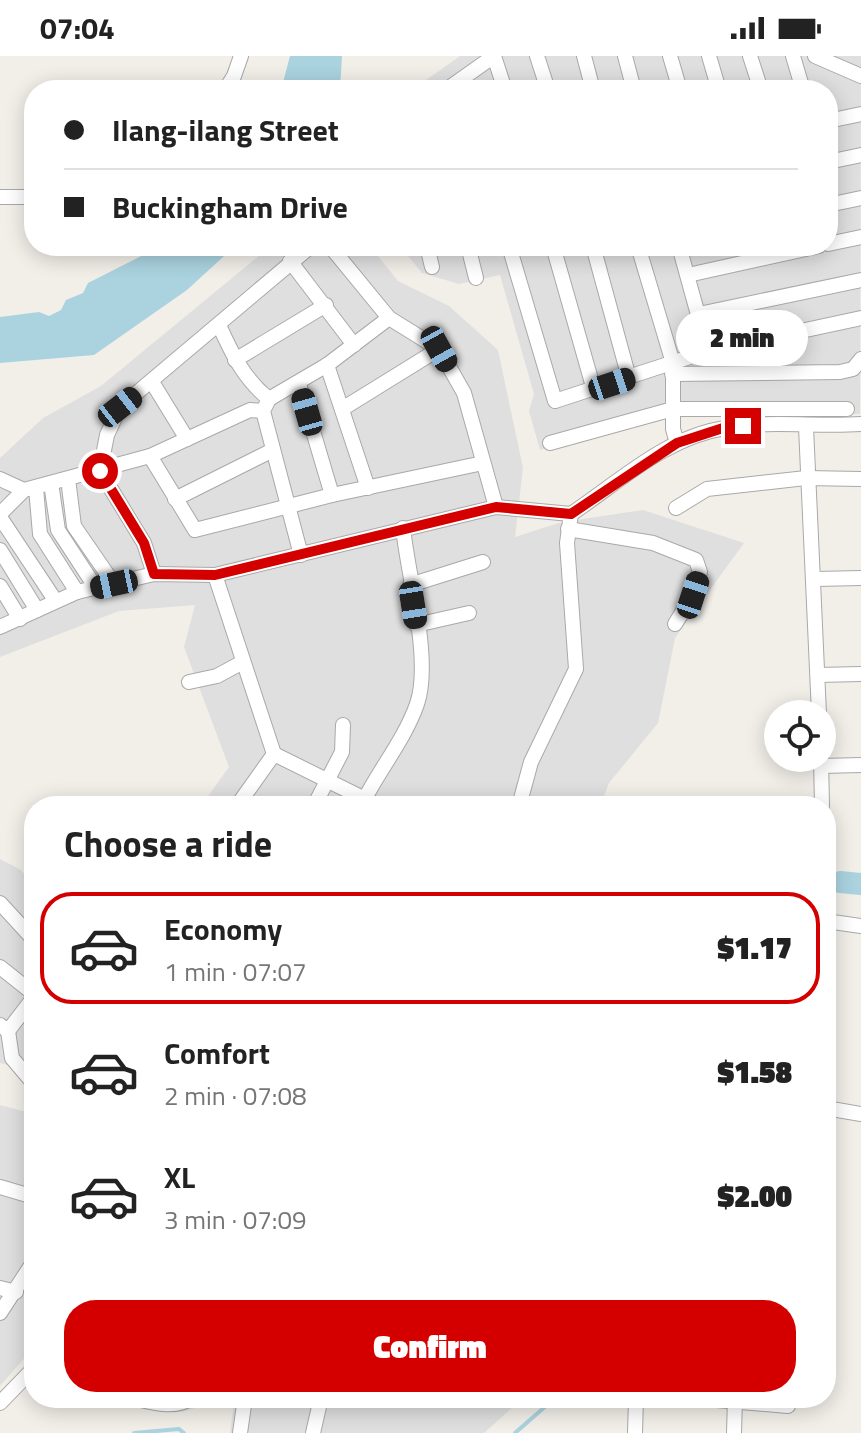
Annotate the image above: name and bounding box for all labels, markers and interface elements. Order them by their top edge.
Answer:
text: 07:04 [40,5,115,51]
text: Ilang-ilang Street [112,107,339,153]
text: Buckingham Drive [112,184,348,230]
callout: 2 min [677,310,809,366]
text: 2 min [710,318,774,357]
car [417,322,461,376]
car [585,365,639,403]
car [94,383,146,431]
car [289,386,325,438]
route end [725,408,761,444]
route start [82,453,118,489]
car [88,567,140,601]
car [674,568,712,622]
car [397,579,429,631]
map controls [764,700,836,772]
button: locate [764,700,836,772]
text: Choose a ride [64,816,272,871]
text: Economy [164,906,282,952]
icon: car [68,912,140,984]
text: $1.17 [718,925,792,971]
text: 1 min · 07:07 [164,952,307,991]
text: Comfort [164,1030,270,1076]
icon: car [68,1036,140,1108]
text: $1.58 [718,1049,792,1095]
text: 2 min · 07:08 [164,1076,307,1115]
text: XL [164,1154,195,1200]
icon: car [68,1160,140,1232]
text: $2.00 [718,1173,792,1219]
text: 3 min · 07:09 [164,1200,307,1239]
button: Confirm [64,1300,796,1392]

